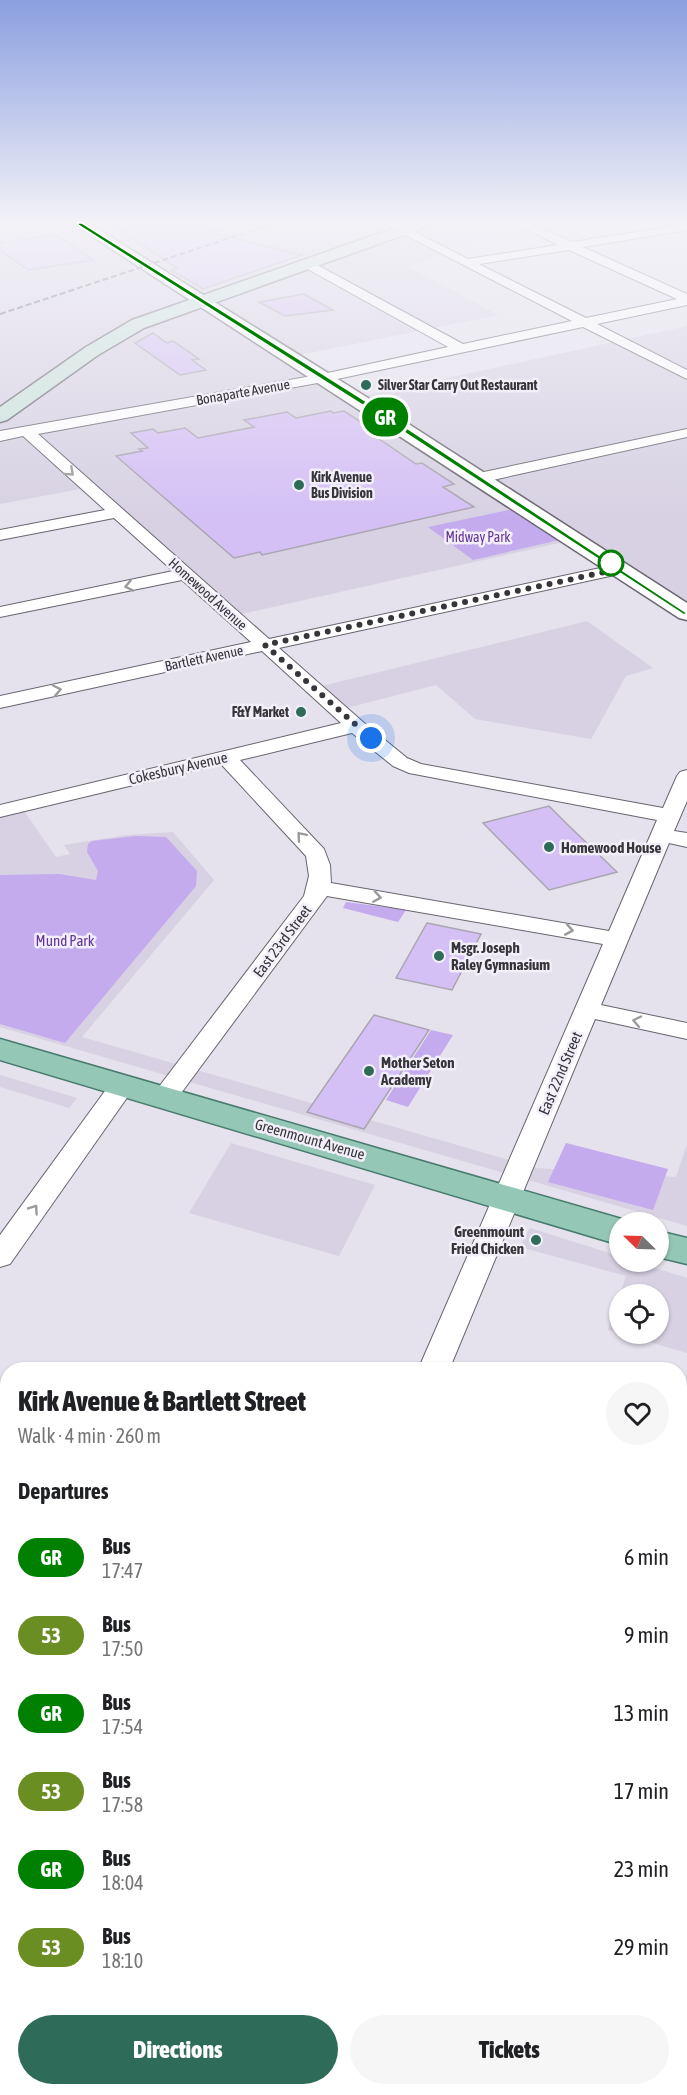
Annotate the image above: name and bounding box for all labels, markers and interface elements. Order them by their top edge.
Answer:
street label: Bonaparte Avenue [195,376,291,408]
place label: Silver Star Carry Out Restaurant [378,377,538,393]
marker: Silver Star Carry Out Restaurant [359,378,373,392]
line badge: GR [358,398,412,436]
text: GR [374,405,396,429]
one-way arrow [63,465,74,476]
place label: Kirk Avenue Bus Division [311,469,373,501]
marker: Kirk Avenue Bus Division [292,478,306,492]
park label: Midway Park [445,529,511,545]
unlabelled marker [598,550,624,576]
street label: Homewood Avenue [166,555,250,633]
one-way arrow [124,579,134,592]
street label: Bartlett Avenue [163,642,245,674]
one-way arrow [52,684,62,697]
place label: F&Y Market [232,704,289,720]
marker: F&Y Market [294,705,308,719]
your location [356,723,386,753]
street label: Cokesbury Avenue [127,748,229,788]
one-way arrow [297,832,308,843]
place label: Homewood House [561,839,662,856]
marker: Homewood House [542,840,556,854]
one-way arrow [371,890,381,903]
street label: East 23rd Street [249,902,315,980]
one-way arrow [563,923,573,936]
park label: Mund Park [36,932,95,949]
place label: Msgr. Joseph Raley Gymnasium [451,939,550,973]
marker: Msgr. Joseph Raley Gymnasium [432,949,446,963]
one-way arrow [632,1015,642,1028]
street label: East 22nd Street [535,1029,585,1117]
place label: Mother Seton Academy [380,1054,455,1088]
marker: Mother Seton Academy [362,1064,376,1078]
street label: Greenmount Avenue [253,1115,367,1163]
one-way arrow [27,1204,38,1215]
north arrow [609,1212,669,1272]
map controls [609,1212,669,1344]
place label: Greenmount Fried Chicken [451,1223,525,1257]
marker: Greenmount Fried Chicken [529,1233,543,1247]
button: locate [609,1284,669,1344]
button: heart [606,1382,669,1445]
text: Kirk Avenue & Bartlett Street [18,1385,306,1417]
text: Walk · 4 min · 260 m [18,1424,161,1447]
text: Departures [18,1478,108,1504]
text: Bus [102,1533,131,1559]
text: 6 min [624,1544,669,1570]
text: GR [40,1545,62,1569]
text: 17:47 [102,1559,143,1582]
text: Bus [102,1611,131,1637]
text: 9 min [624,1622,669,1648]
text: 53 [41,1623,61,1647]
text: 17:50 [102,1637,143,1660]
text: Bus [102,1689,131,1715]
text: 13 min [614,1700,669,1726]
text: GR [40,1701,62,1725]
text: 17:54 [102,1715,143,1738]
text: Bus [102,1767,131,1793]
text: 17 min [614,1778,669,1804]
text: 53 [41,1779,61,1803]
text: 17:58 [102,1793,143,1816]
text: Bus [102,1845,131,1871]
text: 23 min [614,1856,669,1882]
text: GR [40,1857,62,1881]
text: 18:04 [102,1871,144,1894]
text: Bus [102,1923,131,1949]
text: 29 min [614,1934,669,1960]
text: 53 [41,1935,61,1959]
text: 18:10 [102,1949,143,1972]
button: Directions [18,2015,338,2084]
button: Tickets [350,2015,669,2084]

